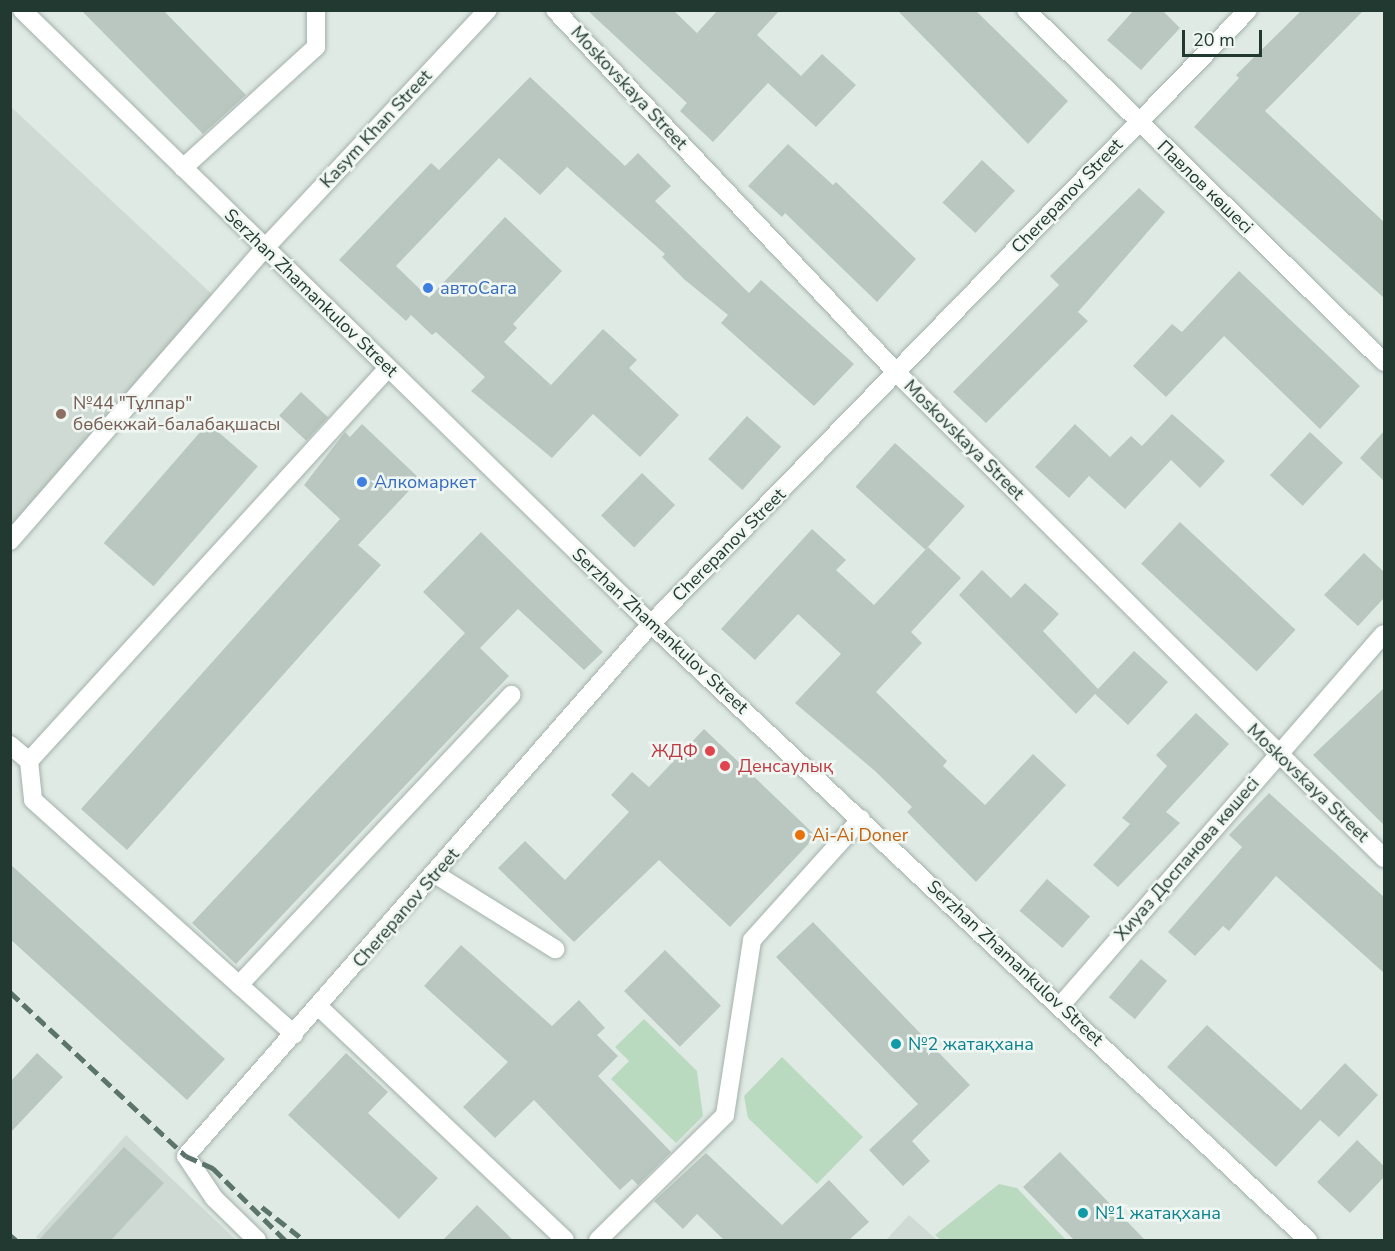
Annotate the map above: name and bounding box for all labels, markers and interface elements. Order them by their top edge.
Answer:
scale bar [1185,18,1264,56]
street label: Moskovskaya Street [566,22,692,154]
text: 20 m [1193,28,1235,52]
street label: Kasym Khan Street [316,65,436,193]
street label: Cherepanov Street [1007,134,1127,258]
street label: Павлов көшесі [1153,136,1257,238]
street label: Serzhan Zhamankulov Street [220,204,402,382]
place label: автоСага [440,277,517,299]
marker: автоСага [421,281,435,295]
street label: Moskovskaya Street [899,375,1029,505]
place label: №44 "Тұлпар" бөбекжай-балабақшасы [73,393,280,436]
marker: №44 "Тұлпар" бөбекжай-балабақшасы [54,407,68,421]
place label: Алкомаркет [374,471,477,493]
marker: Алкомаркет [355,475,369,489]
street label: Cherepanov Street [668,484,790,606]
street label: Serzhan Zhamankulov Street [567,544,753,718]
street label: Moskovskaya Street [1243,719,1373,847]
place label: ЖДФ [651,740,698,762]
marker: ЖДФ [703,744,717,758]
place label: Денсаулық [738,755,833,777]
marker: Денсаулық [716,757,734,775]
street label: Хиуаз Доспанова көшесі [1110,773,1264,945]
place label: Ai-Ai Doner [812,824,908,846]
marker: Ai-Ai Doner [793,828,807,842]
street label: Cherepanov Street [348,844,464,972]
street label: Serzhan Zhamankulov Street [922,876,1108,1050]
place label: №2 жатақхана [908,1033,1034,1055]
marker: №2 жатақхана [889,1037,903,1051]
place label: №1 жатақхана [1095,1202,1221,1224]
marker: №1 жатақхана [1076,1206,1090,1220]

